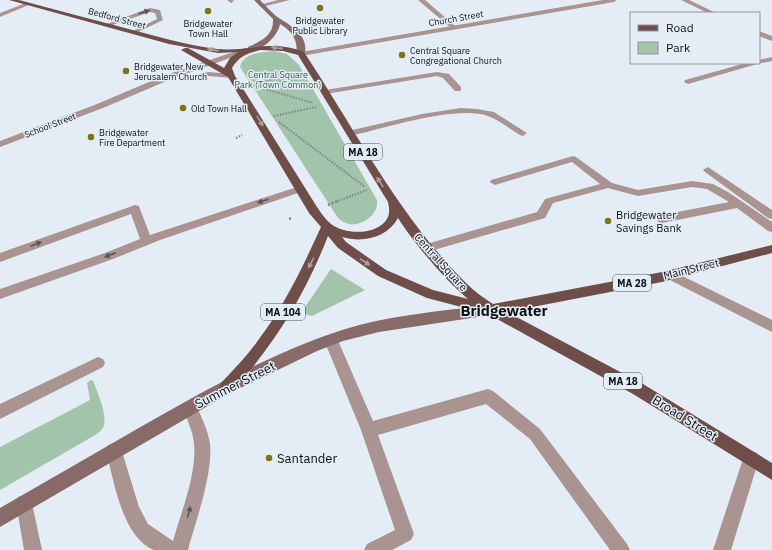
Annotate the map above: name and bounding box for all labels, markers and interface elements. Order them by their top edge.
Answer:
marker: Bridgewater Public Library [315,3,325,13]
street label: Bedford Street [87,5,147,31]
marker: Bridgewater Town Hall [203,6,213,16]
street label: Church Street [428,8,484,28]
one-way arrow [138,9,150,15]
legend [630,12,760,64]
place label: Bridgewater Public Library [292,15,348,36]
place label: Bridgewater Town Hall [183,18,233,39]
text: Road [666,20,694,35]
text: Park [666,40,691,55]
one-way arrow [271,45,283,51]
place label: Central Square Congregational Church [410,45,502,66]
one-way arrow [207,47,219,53]
marker: Central Square Congregational Church [397,50,407,60]
place label: Bridgewater New Jerusalem Church [134,61,207,82]
marker: Bridgewater New Jerusalem Church [121,66,131,76]
park label: Central Square Park (Town Common) [235,69,321,90]
marker: Old Town Hall [178,103,188,113]
place label: Old Town Hall [191,103,247,114]
street label: School Street [23,110,77,140]
one-way arrow [256,115,263,127]
place label: Bridgewater Fire Department [99,127,165,148]
marker: Bridgewater Fire Department [86,132,96,142]
road number: MA 18 [344,144,382,160]
one-way arrow [377,176,384,188]
one-way arrow [257,198,269,204]
place label: Bridgewater Savings Bank [616,208,682,235]
marker: Bridgewater Savings Bank [603,216,613,226]
street label: Central Square [411,230,471,294]
one-way arrow [31,241,43,247]
one-way arrow [104,253,116,259]
street label: Main Street [662,255,720,283]
one-way arrow [308,257,314,268]
one-way arrow [360,258,370,266]
road number: MA 28 [613,275,651,291]
district label: Bridgewater [460,301,548,320]
road number: MA 104 [261,304,305,320]
street label: Summer Street [192,357,278,413]
road number: MA 18 [604,373,642,389]
street label: Broad Street [649,391,721,445]
place label: Santander [277,450,337,467]
marker: Santander [264,453,274,463]
one-way arrow [186,506,192,518]

